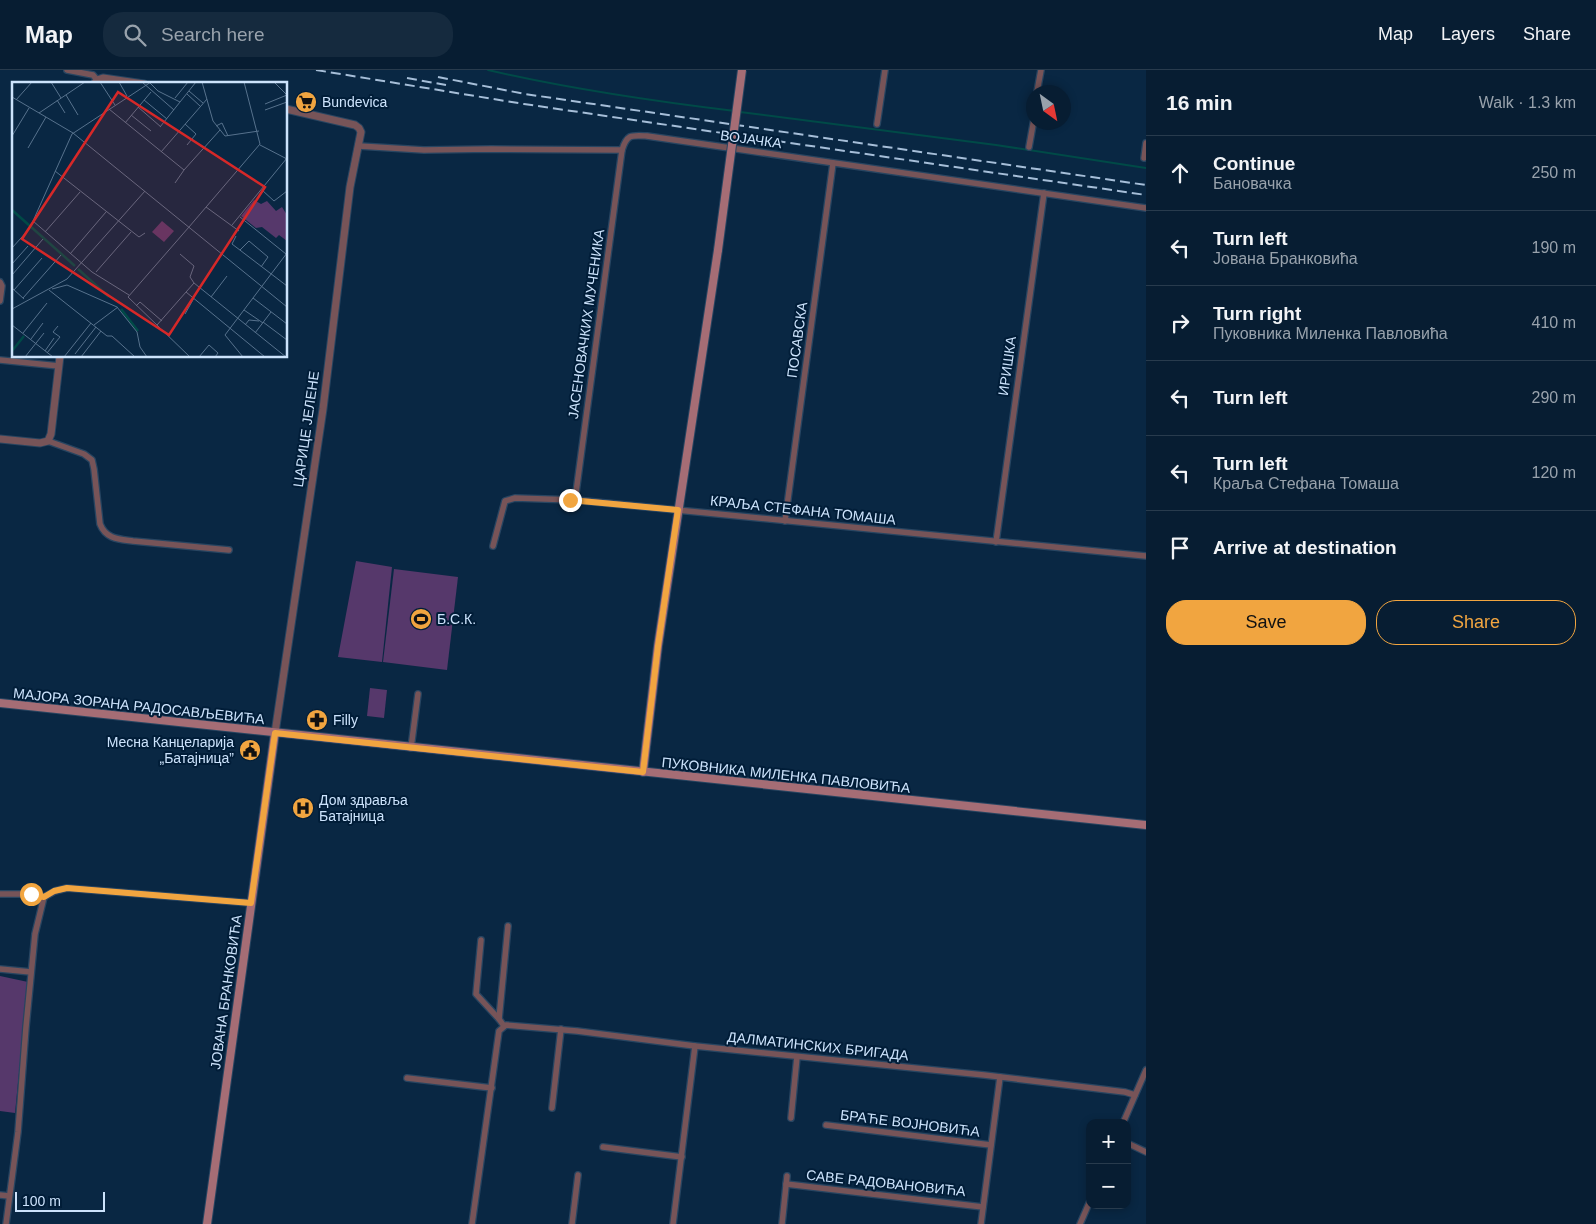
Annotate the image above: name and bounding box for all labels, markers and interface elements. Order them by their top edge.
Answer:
search box [103,12,453,57]
text: Map [25,21,73,48]
icon: search [121,21,149,49]
text: Search here [161,24,265,45]
text: Map [1378,24,1413,44]
text: Layers [1441,24,1495,44]
text: Share [1523,24,1571,44]
inset map [12,82,288,358]
north arrow [1026,85,1071,130]
supermarket icon: Bundevica [294,90,318,114]
text: 16 min [1166,91,1233,114]
place label: Bundevica [322,94,388,110]
text: Walk · 1.3 km [1479,94,1576,111]
street label: ВОЈАЧКА [719,127,783,151]
text: Continue [1213,153,1295,174]
icon: ahead [1166,159,1194,187]
text: 250 m [1532,164,1576,181]
text: Бановачка [1213,175,1292,192]
street label: ЈАСЕНОВАЧКИХ МУЧЕНИКА [565,228,607,420]
text: Turn left [1213,228,1288,249]
icon: left [1166,234,1194,262]
text: 190 m [1532,239,1576,256]
text: Јована Бранковића [1213,250,1358,267]
street label: ПОСАВСКА [784,300,810,379]
text: Turn right [1213,303,1301,324]
icon: right [1166,309,1194,337]
text: 410 m [1532,314,1576,331]
text: Пуковника Миленка Павловића [1213,325,1448,342]
street label: ИРИШКА [995,335,1019,397]
street label: ЦАРИЦЕ ЈЕЛЕНЕ [290,370,322,488]
icon: left [1166,384,1194,412]
text: Turn left [1213,387,1288,408]
text: 290 m [1532,389,1576,406]
text: Turn left [1213,453,1288,474]
icon: left [1166,459,1194,487]
text: 120 m [1532,464,1576,481]
text: Краља Стефана Томаша [1213,475,1399,492]
route end [559,489,582,512]
street label: КРАЉА СТЕФАНА ТОМАША [709,492,897,528]
icon: arrive [1166,534,1194,562]
text: Arrive at destination [1213,537,1397,558]
button: Save [1166,600,1366,645]
button: Share [1376,600,1576,645]
sports icon: Б.С.К. [409,607,433,631]
place label: Б.С.К. [437,611,476,627]
street label: МАЈОРА ЗОРАНА РАДОСАВЉЕВИЋА [13,685,266,727]
pharmacy icon: Filly [305,708,329,732]
place label: Filly [333,712,358,728]
place label: Месна Канцеларија „Батајница” [107,734,234,766]
public building icon: Месна Канцеларија „Батајница” [238,738,262,762]
street label: ПУКОВНИКА МИЛЕНКА ПАВЛОВИЋА [661,754,912,796]
place label: Дом здравља Батајница [319,792,408,824]
hospital icon: Дом здравља Батајница [291,796,315,820]
route start [20,883,43,906]
street label: ЈОВАНА БРАНКОВИЋА [207,913,245,1070]
street label: ДАЛМАТИНСКИХ БРИГАДА [726,1029,910,1064]
street label: БРАЋЕ ВОЈНОВИЋА [839,1106,981,1140]
map controls [1086,1119,1131,1209]
button: + [1086,1119,1131,1164]
button: − [1086,1164,1131,1209]
street label: САВЕ РАДОВАНОВИЋА [806,1167,967,1199]
scale bar [15,1189,105,1212]
text: 100 m [22,1193,61,1209]

